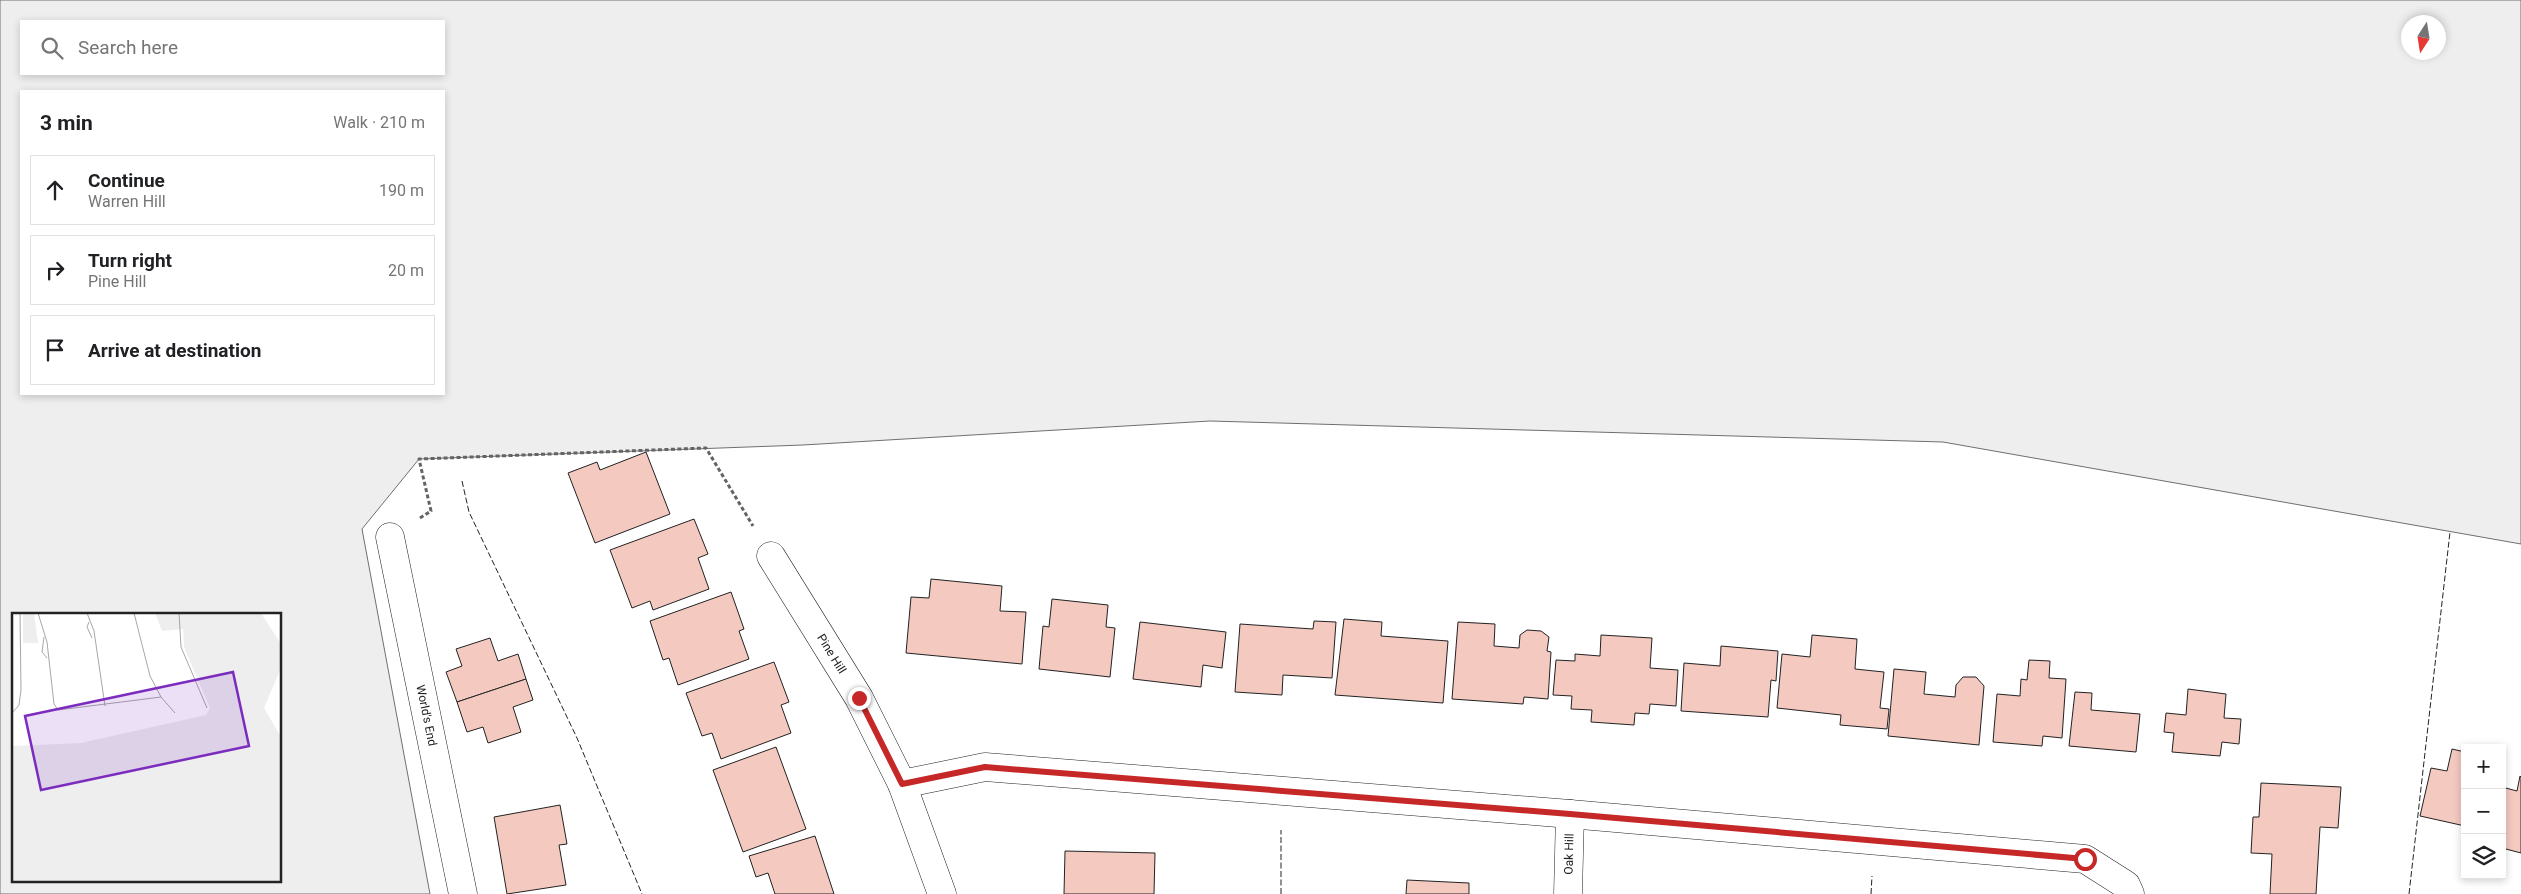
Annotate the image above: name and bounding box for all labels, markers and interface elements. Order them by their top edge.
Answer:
north arrow [2401,15,2446,60]
search box [20,20,445,75]
icon: search [38,34,66,62]
text: Search here [78,36,178,59]
text: 3 min [40,111,93,135]
text: Walk · 210 m [333,113,425,132]
text: Continue [88,169,165,192]
icon: ahead [41,176,69,204]
text: 190 m [379,181,424,200]
text: Warren Hill [88,192,166,211]
text: Turn right [88,249,172,272]
icon: right [41,256,69,284]
text: 20 m [388,261,424,280]
text: Pine Hill [88,272,146,291]
icon: arrive [41,336,69,364]
text: Arrive at destination [88,339,261,362]
inset map [12,613,281,882]
street label: Pine Hill [814,631,849,676]
street label: World's End [413,683,440,747]
route end [848,687,871,710]
map controls [2461,744,2506,879]
button: + [2461,744,2506,789]
button: − [2461,789,2506,834]
street label: Oak Hill [1561,833,1577,875]
button: layers [2461,834,2506,879]
route start [2074,848,2097,871]

